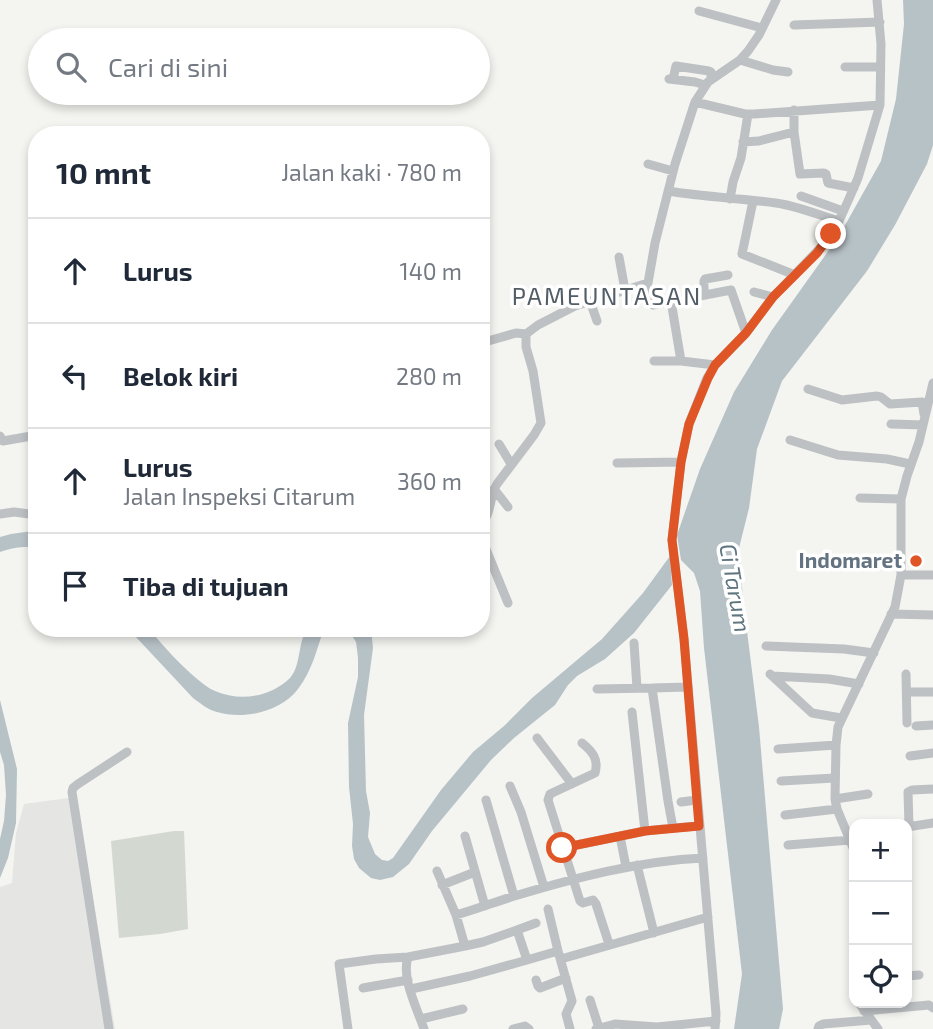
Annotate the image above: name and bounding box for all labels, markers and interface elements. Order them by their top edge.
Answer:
search box [28,28,490,105]
icon: search [52,48,90,86]
text: Cari di sini [108,51,228,82]
text: 10 mnt [56,154,151,190]
text: Jalan kaki · 780 m [281,158,462,186]
route end [815,218,846,249]
icon: ahead [56,252,94,290]
text: Lurus [123,255,193,286]
text: 140 m [400,257,462,285]
district label: PAMEUNTASAN [512,281,702,310]
icon: left [56,357,94,395]
text: Belok kiri [123,360,238,391]
text: 280 m [396,362,462,390]
text: Lurus [123,451,193,482]
icon: ahead [56,462,94,500]
text: 360 m [397,467,462,495]
text: Jalan Inspeksi Citarum [123,482,355,510]
water label: Ci Tarum [714,541,758,634]
place label: Indomaret [799,547,902,572]
marker: Indomaret [908,553,924,569]
icon: arrive [56,567,94,605]
text: Tiba di tujuan [123,570,289,601]
map controls [849,819,912,1008]
button: + [849,819,912,882]
route start [546,832,577,863]
button: − [849,882,912,945]
button: locate [849,945,912,1008]

